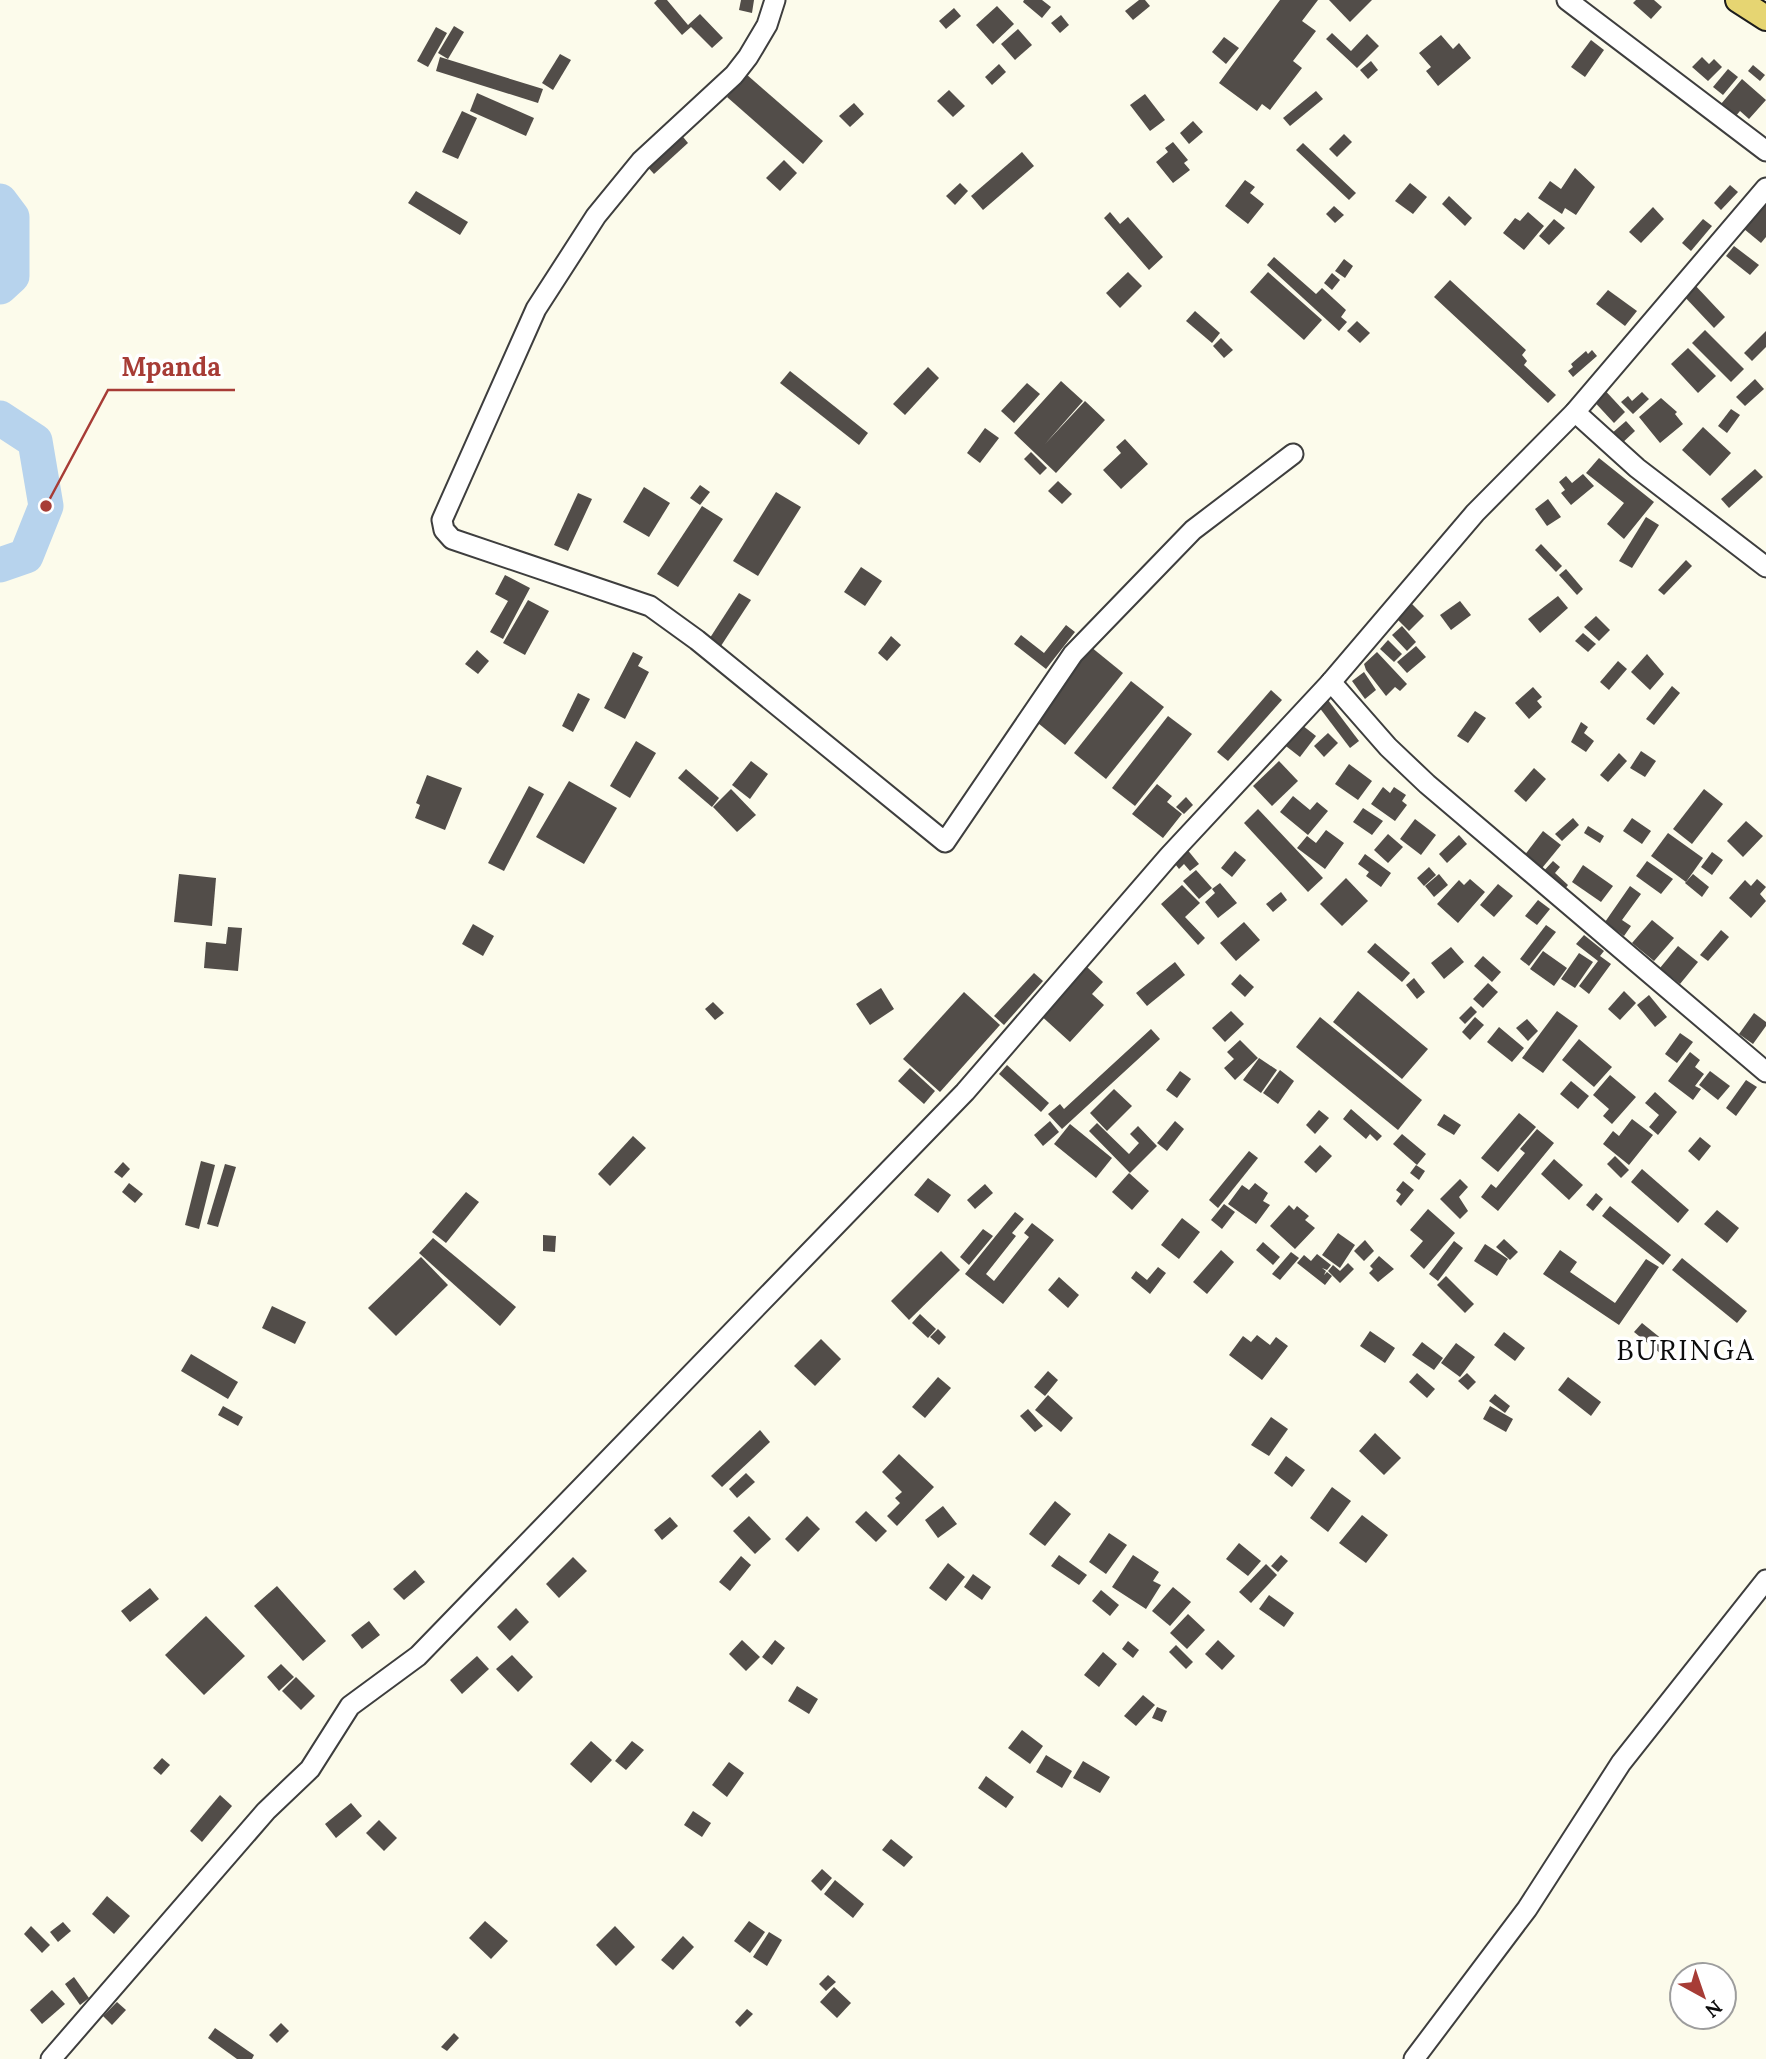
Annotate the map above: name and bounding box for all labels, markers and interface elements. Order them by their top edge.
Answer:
callout: Mpanda [108,343,235,390]
text: Mpanda [121,350,221,383]
district label: BURINGA [1616,1332,1756,1368]
north arrow [1668,1961,1738,2031]
text: N [1700,1995,1727,2023]

